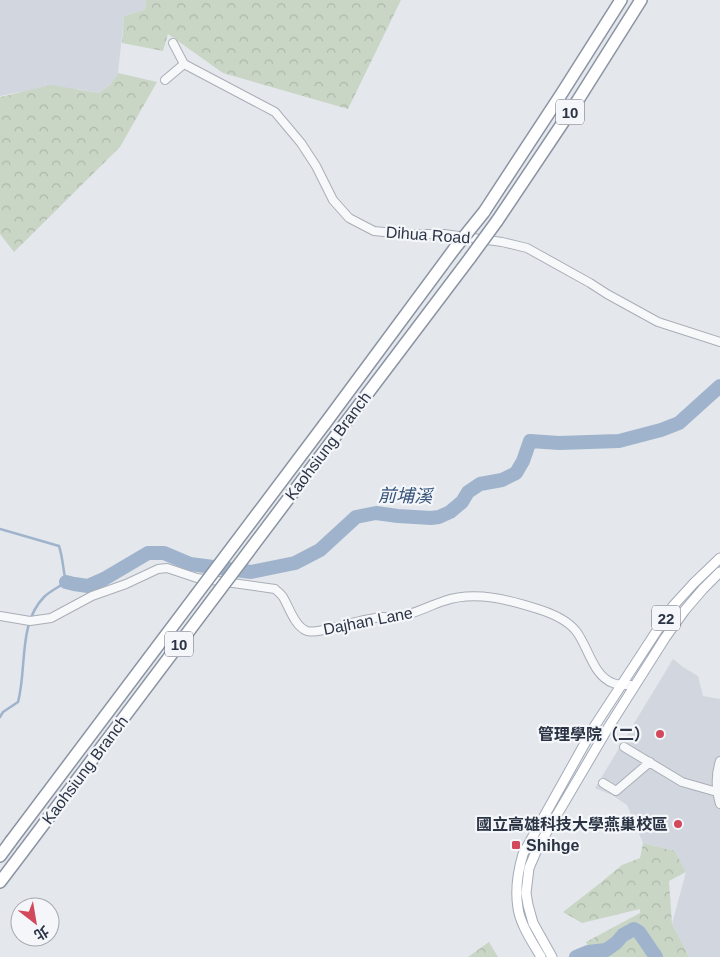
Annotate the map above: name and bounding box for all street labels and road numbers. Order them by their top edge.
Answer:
road number: 10 [556,100,584,124]
street label: Dihua Road [385,224,471,246]
street label: Kaohsiung Branch [282,389,374,503]
street label: Dajhan Lane [322,604,414,638]
road number: 22 [652,606,680,630]
road number: 10 [165,632,193,656]
street label: Kaohsiung Branch [39,713,131,827]

